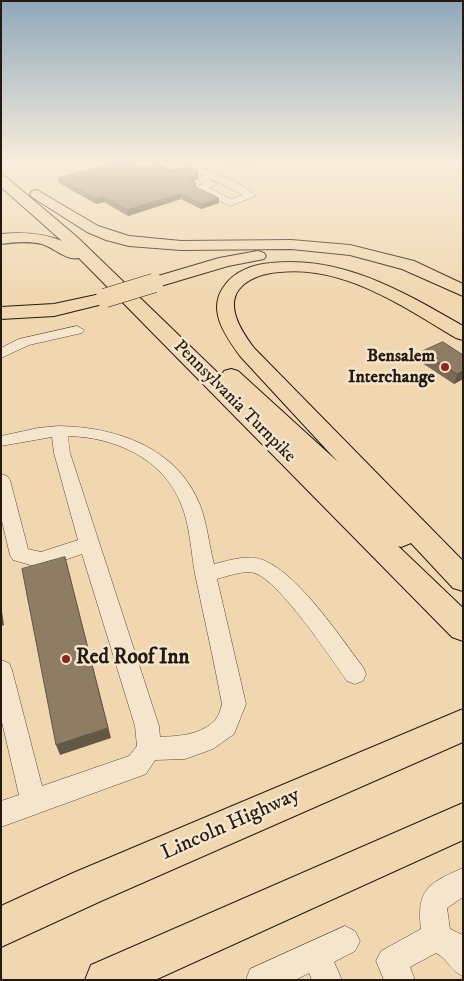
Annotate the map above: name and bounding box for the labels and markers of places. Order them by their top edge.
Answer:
place label: Bensalem Interchange [348,346,435,388]
marker: Bensalem Interchange [439,361,451,373]
place label: Red Roof Inn [76,646,190,672]
marker: Red Roof Inn [60,653,72,665]

